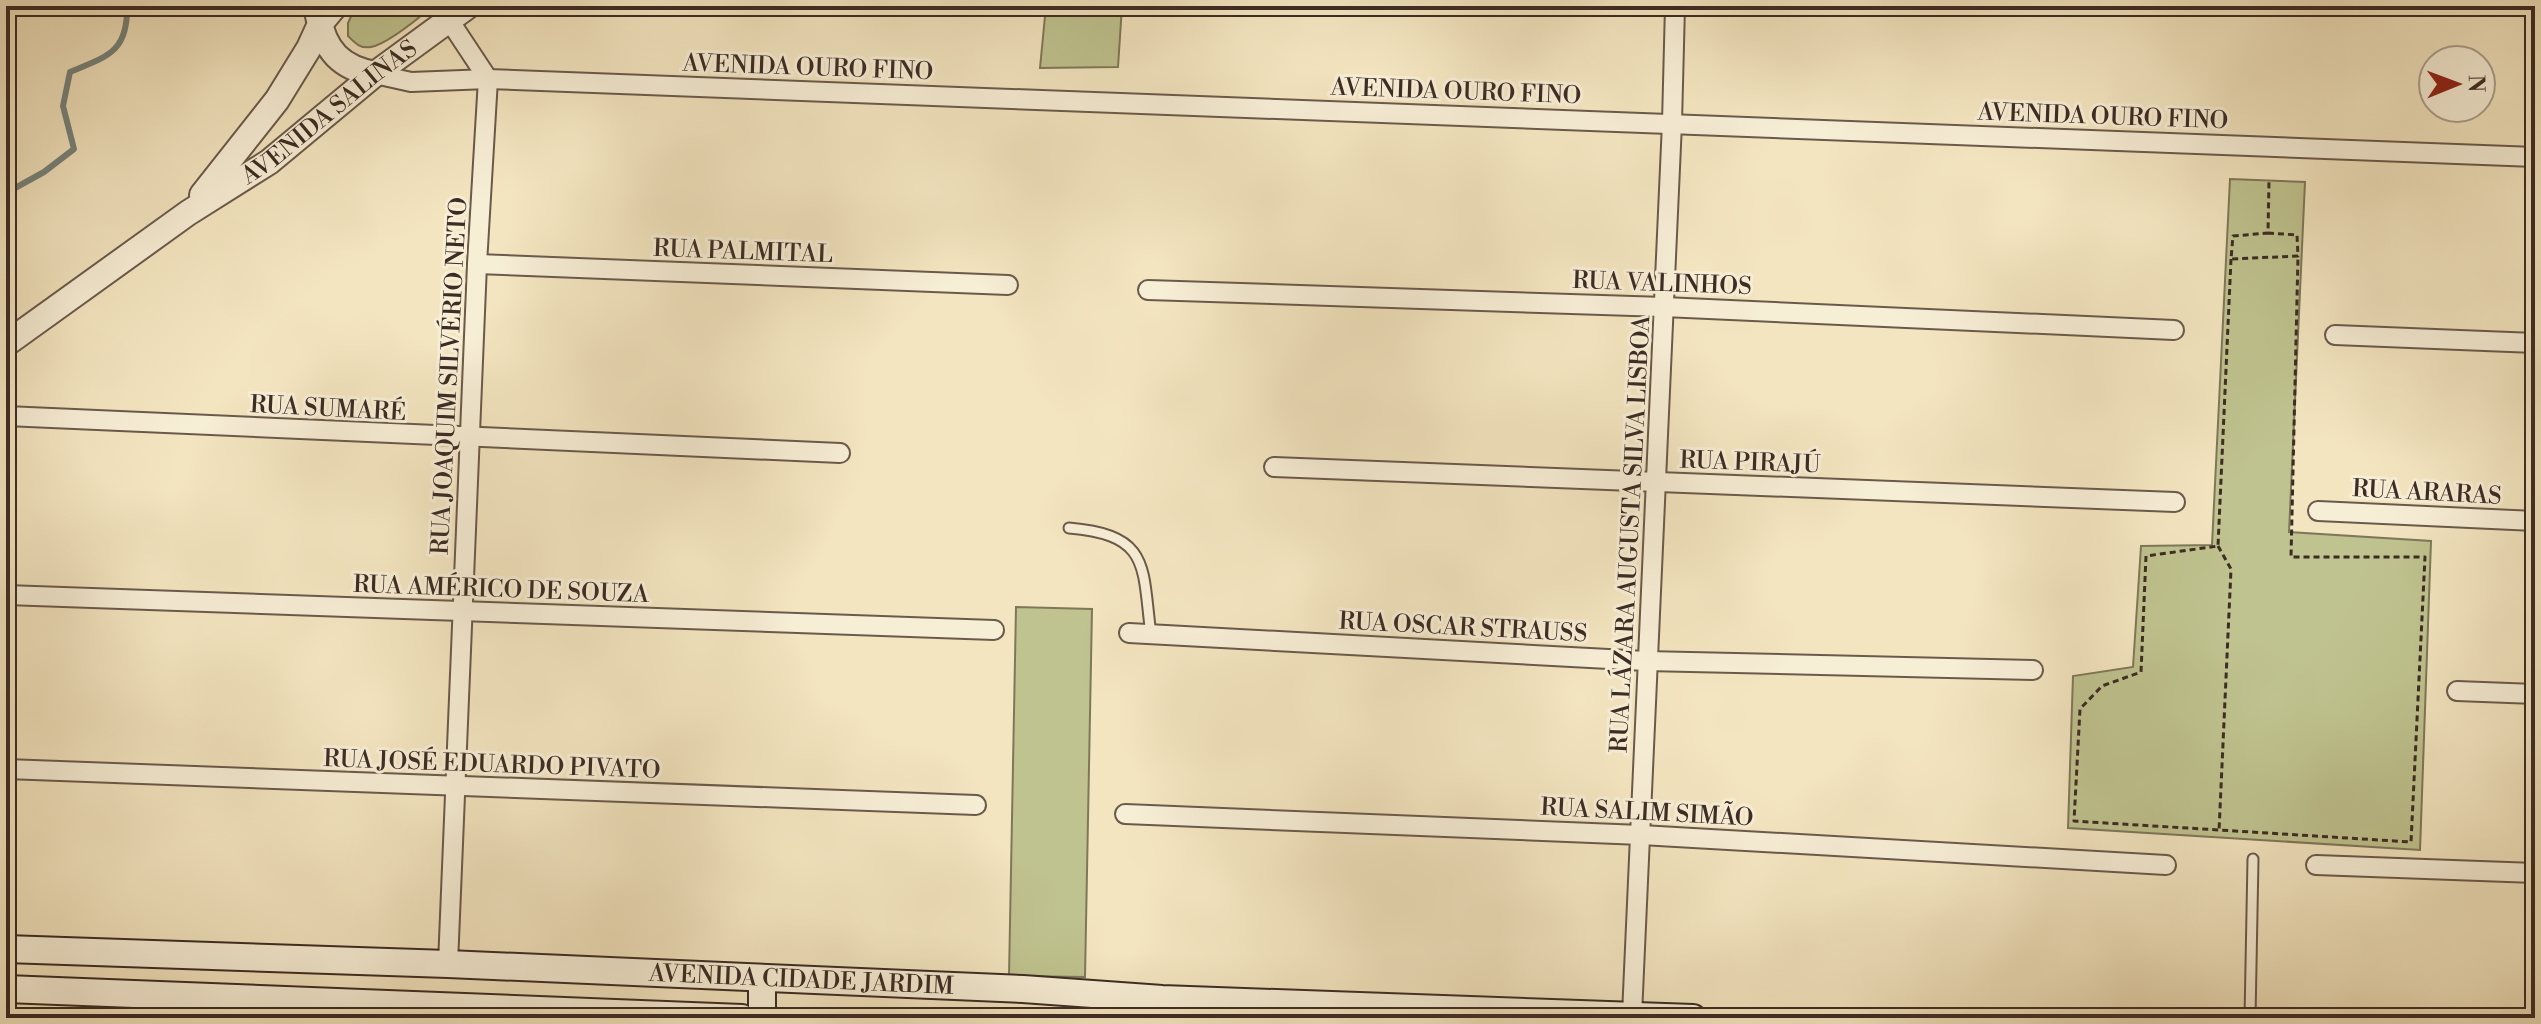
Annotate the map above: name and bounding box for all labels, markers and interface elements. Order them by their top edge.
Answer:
street label: AVENIDA SALINAS [235,34,423,192]
north arrow [2417,44,2497,124]
street label: AVENIDA OURO FINO [681,49,934,87]
street label: AVENIDA OURO FINO [1329,73,1582,111]
text: N [2462,75,2489,93]
street label: AVENIDA OURO FINO [1976,98,2229,136]
street label: RUA JOAQUIM SILVÉRIO NETO [425,196,474,556]
street label: RUA PALMITAL [653,234,833,270]
street label: RUA VALINHOS [1572,266,1752,302]
street label: RUA LÁZARA AUGUSTA SILVA LISBOA [1604,314,1657,754]
street label: RUA SUMARÉ [249,389,407,428]
street label: RUA PIRAJÚ [1679,444,1821,480]
street label: RUA ARARAS [2351,474,2503,512]
street label: RUA AMÉRICO DE SOUZA [352,569,650,610]
street label: RUA OSCAR STRAUSS [1338,607,1588,649]
street label: RUA JOSÉ EDUARDO PIVATO [323,743,661,786]
street label: RUA SALIM SIMÃO [1540,791,1754,834]
street label: AVENIDA CIDADE JARDIM [647,959,954,1002]

